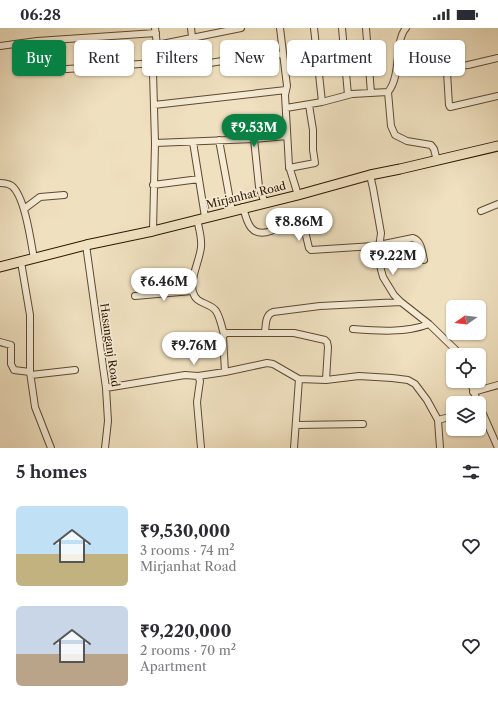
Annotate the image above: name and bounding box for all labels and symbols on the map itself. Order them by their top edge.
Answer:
pin: ₹9.53M [221,114,287,148]
street label: Mirjanhat Road [205,178,288,212]
pin: ₹8.86M [266,208,332,242]
pin: ₹9.22M [360,242,426,276]
pin: ₹6.46M [131,268,197,302]
north arrow [446,300,486,340]
street label: Hasanganj Road [97,302,123,388]
pin: ₹9.76M [161,332,227,366]

